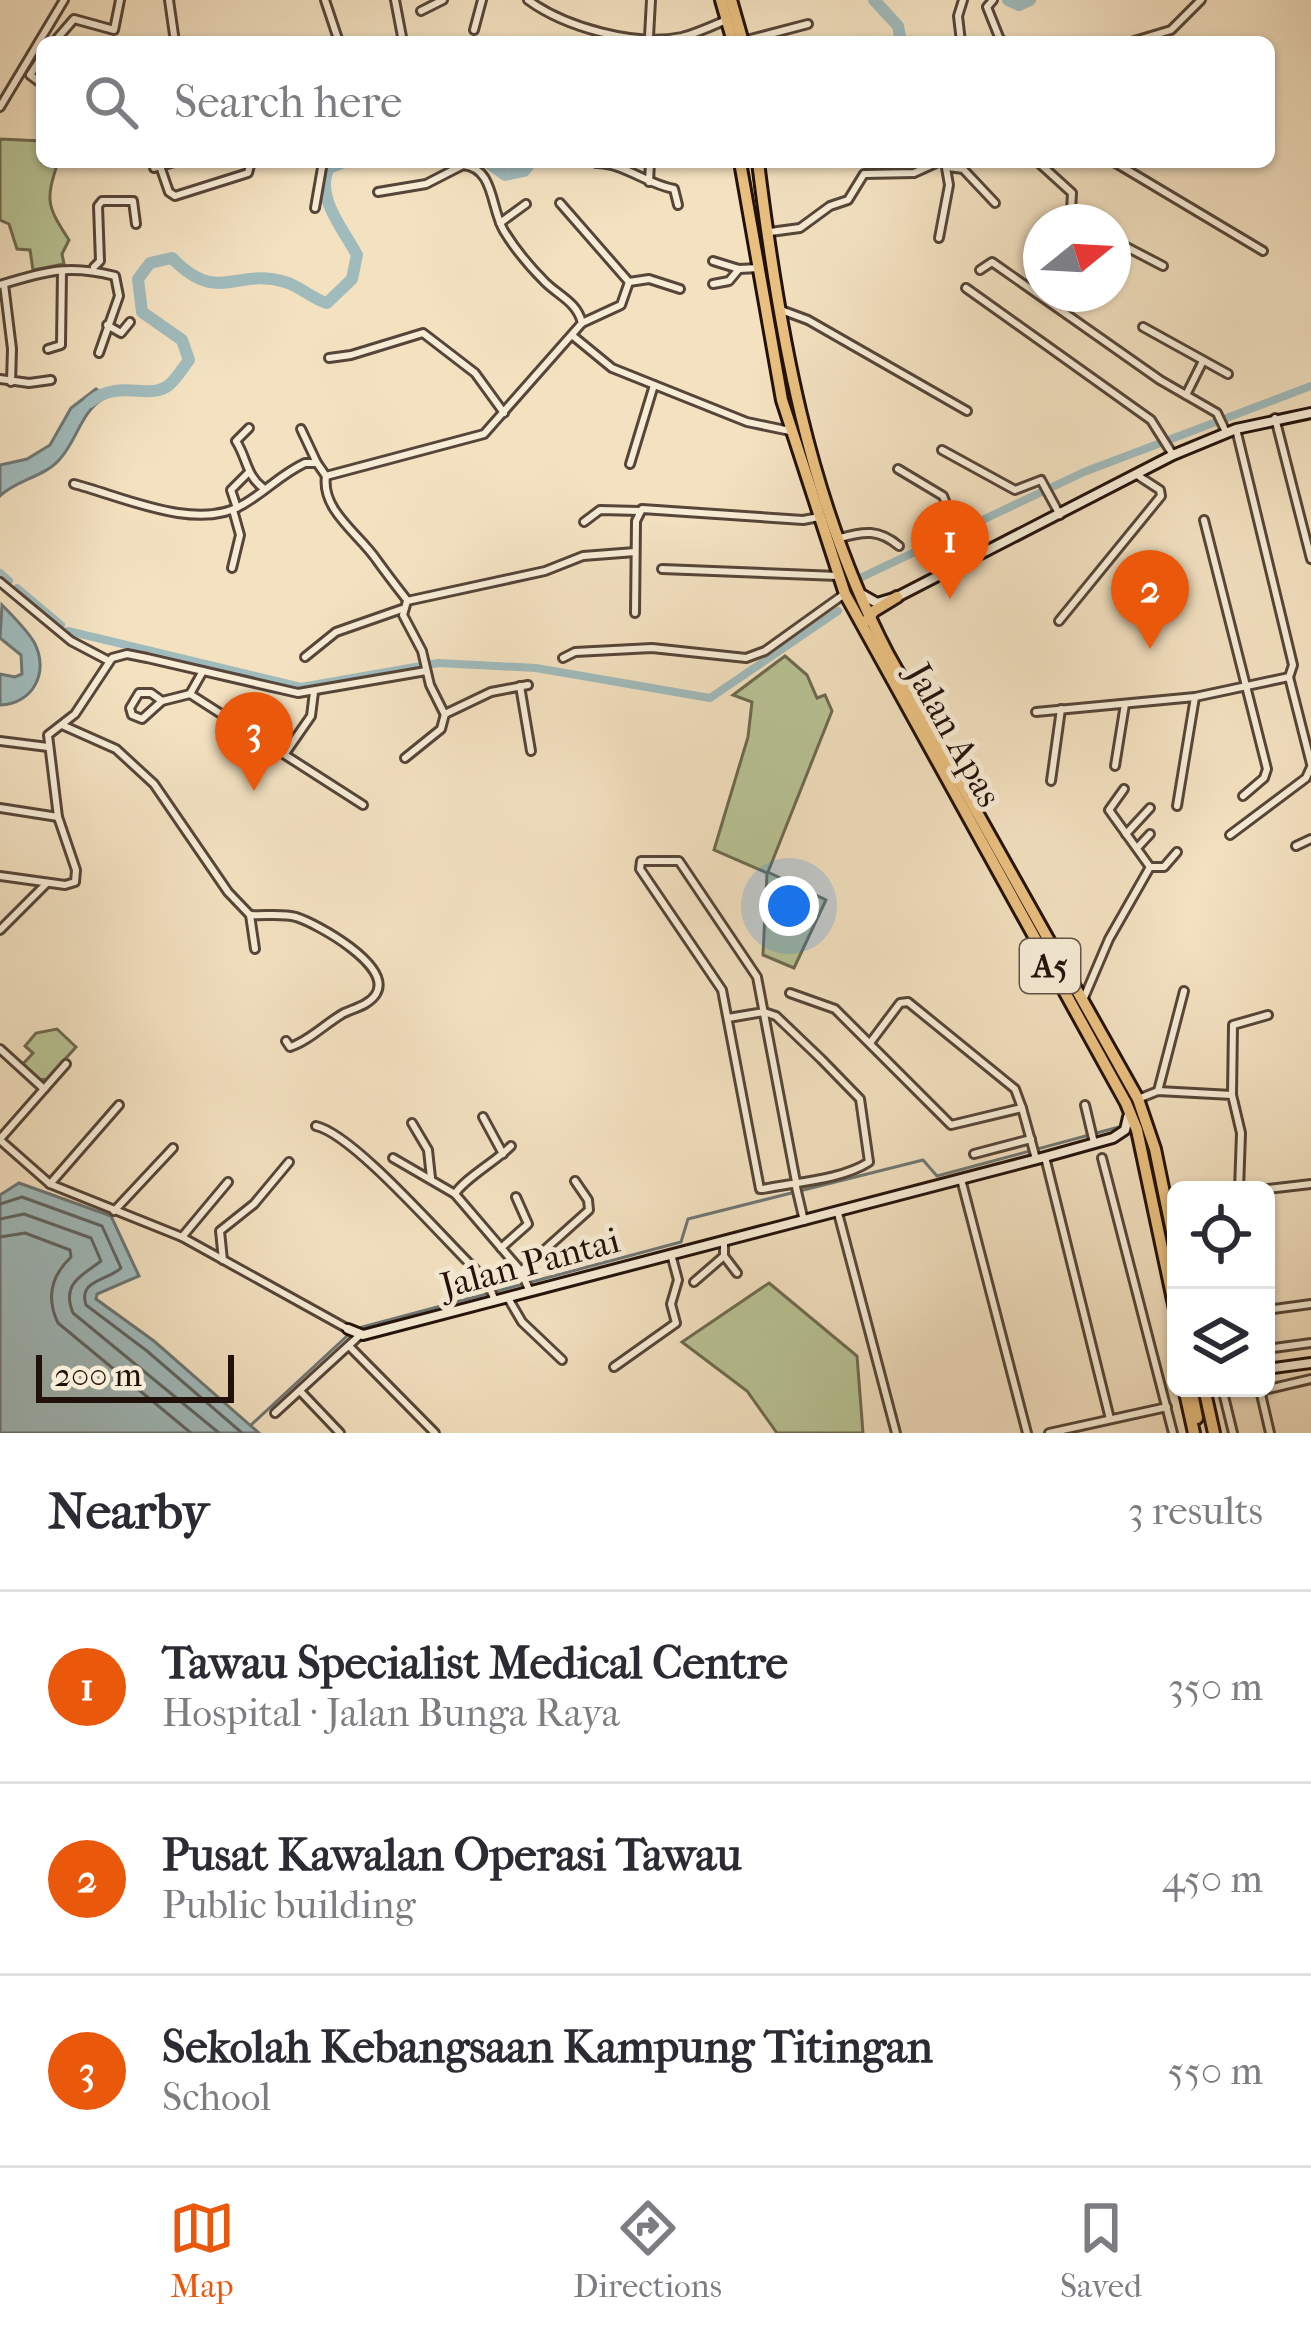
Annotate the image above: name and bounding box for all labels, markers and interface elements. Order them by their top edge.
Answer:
search box [36,36,1275,168]
icon: search [78,69,144,135]
text: Search here [174,76,402,129]
north arrow [1023,204,1131,312]
pin: 1 [911,500,989,599]
pin: 2 [1111,550,1189,649]
street label: Jalan Apas [896,653,1011,814]
pin: 3 [215,692,293,791]
your location [759,876,819,936]
road number: A5 [1020,939,1080,993]
map controls [1167,1181,1275,1397]
button: locate [1167,1181,1275,1289]
street label: Jalan Pantai [433,1219,624,1308]
button: layers [1167,1289,1275,1397]
scale bar [36,1349,234,1402]
text: 200 m [54,1356,142,1395]
text: Nearby [48,1481,209,1541]
text: 3 results [1128,1488,1263,1534]
text: Tawau Specialist Medical Centre [162,1637,788,1690]
text: 1 [80,1664,94,1710]
text: 350 m [1168,1664,1263,1710]
text: Hospital · Jalan Bunga Raya [162,1690,620,1736]
text: Pusat Kawalan Operasi Tawau [162,1829,742,1882]
text: 2 [77,1856,97,1902]
text: 450 m [1162,1856,1263,1902]
text: Public building [162,1882,416,1928]
text: Sekolah Kebangsaan Kampung Titingan [162,2021,933,2074]
text: 3 [79,2048,95,2094]
text: 550 m [1167,2048,1263,2094]
text: School [162,2074,271,2120]
tab: Map [169,2195,235,2306]
tab: Directions [573,2195,722,2306]
tab: Saved [1060,2195,1142,2306]

